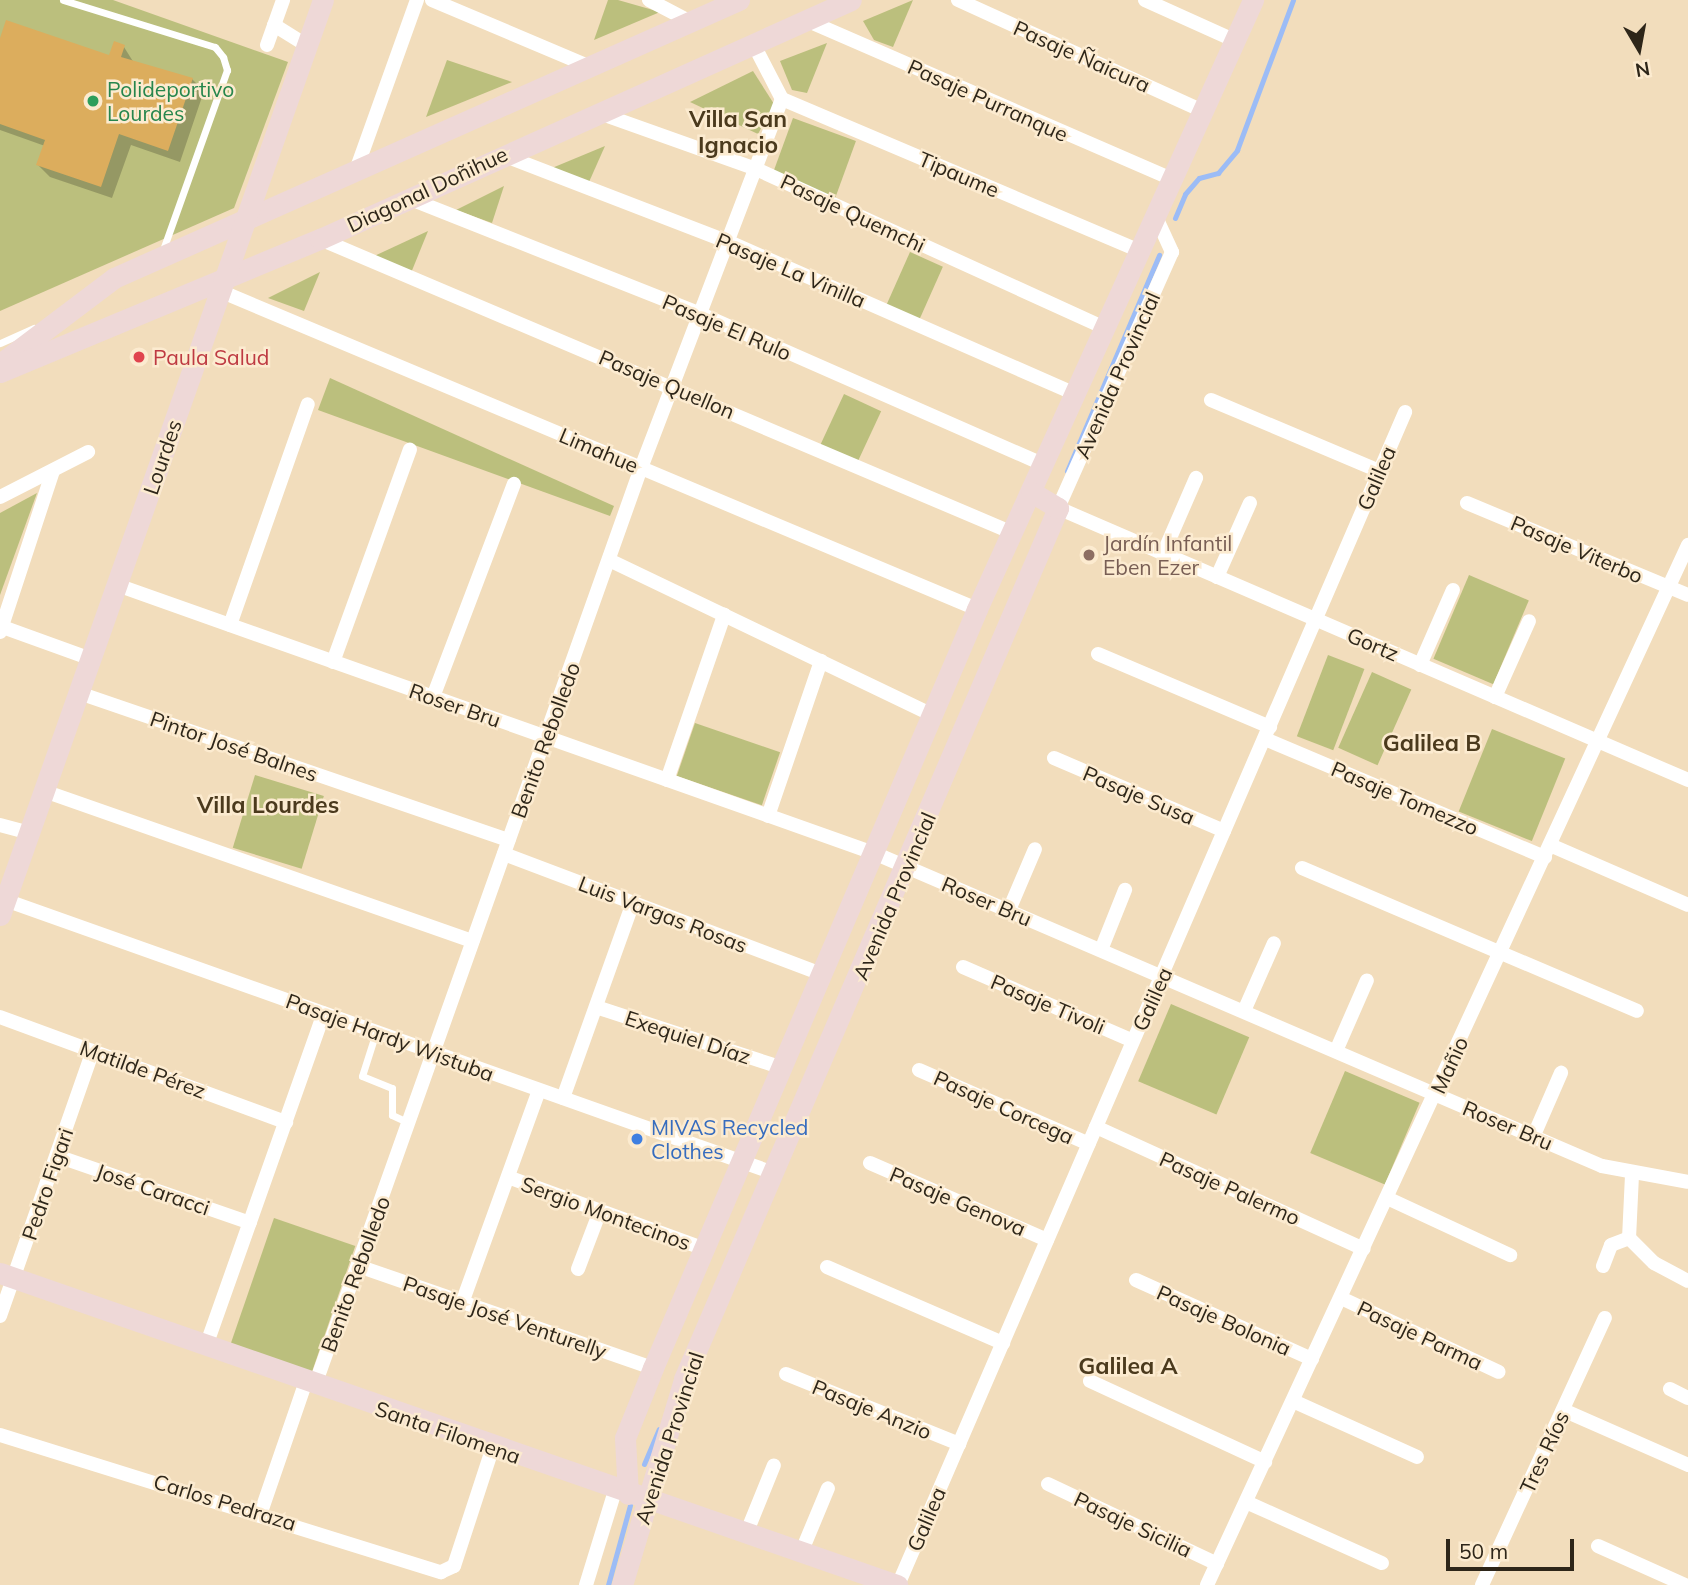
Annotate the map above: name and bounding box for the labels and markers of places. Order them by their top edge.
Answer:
place label: Polideportivo Lourdes [107,76,234,126]
marker: Polideportivo Lourdes [85,93,101,109]
place label: Paula Salud [153,344,269,370]
marker: Paula Salud [131,349,147,365]
place label: Jardín Infantil Eben Ezer [1103,530,1232,580]
marker: Jardín Infantil Eben Ezer [1081,547,1097,563]
place label: MIVAS Recycled Clothes [651,1114,808,1164]
marker: MIVAS Recycled Clothes [629,1131,645,1147]

